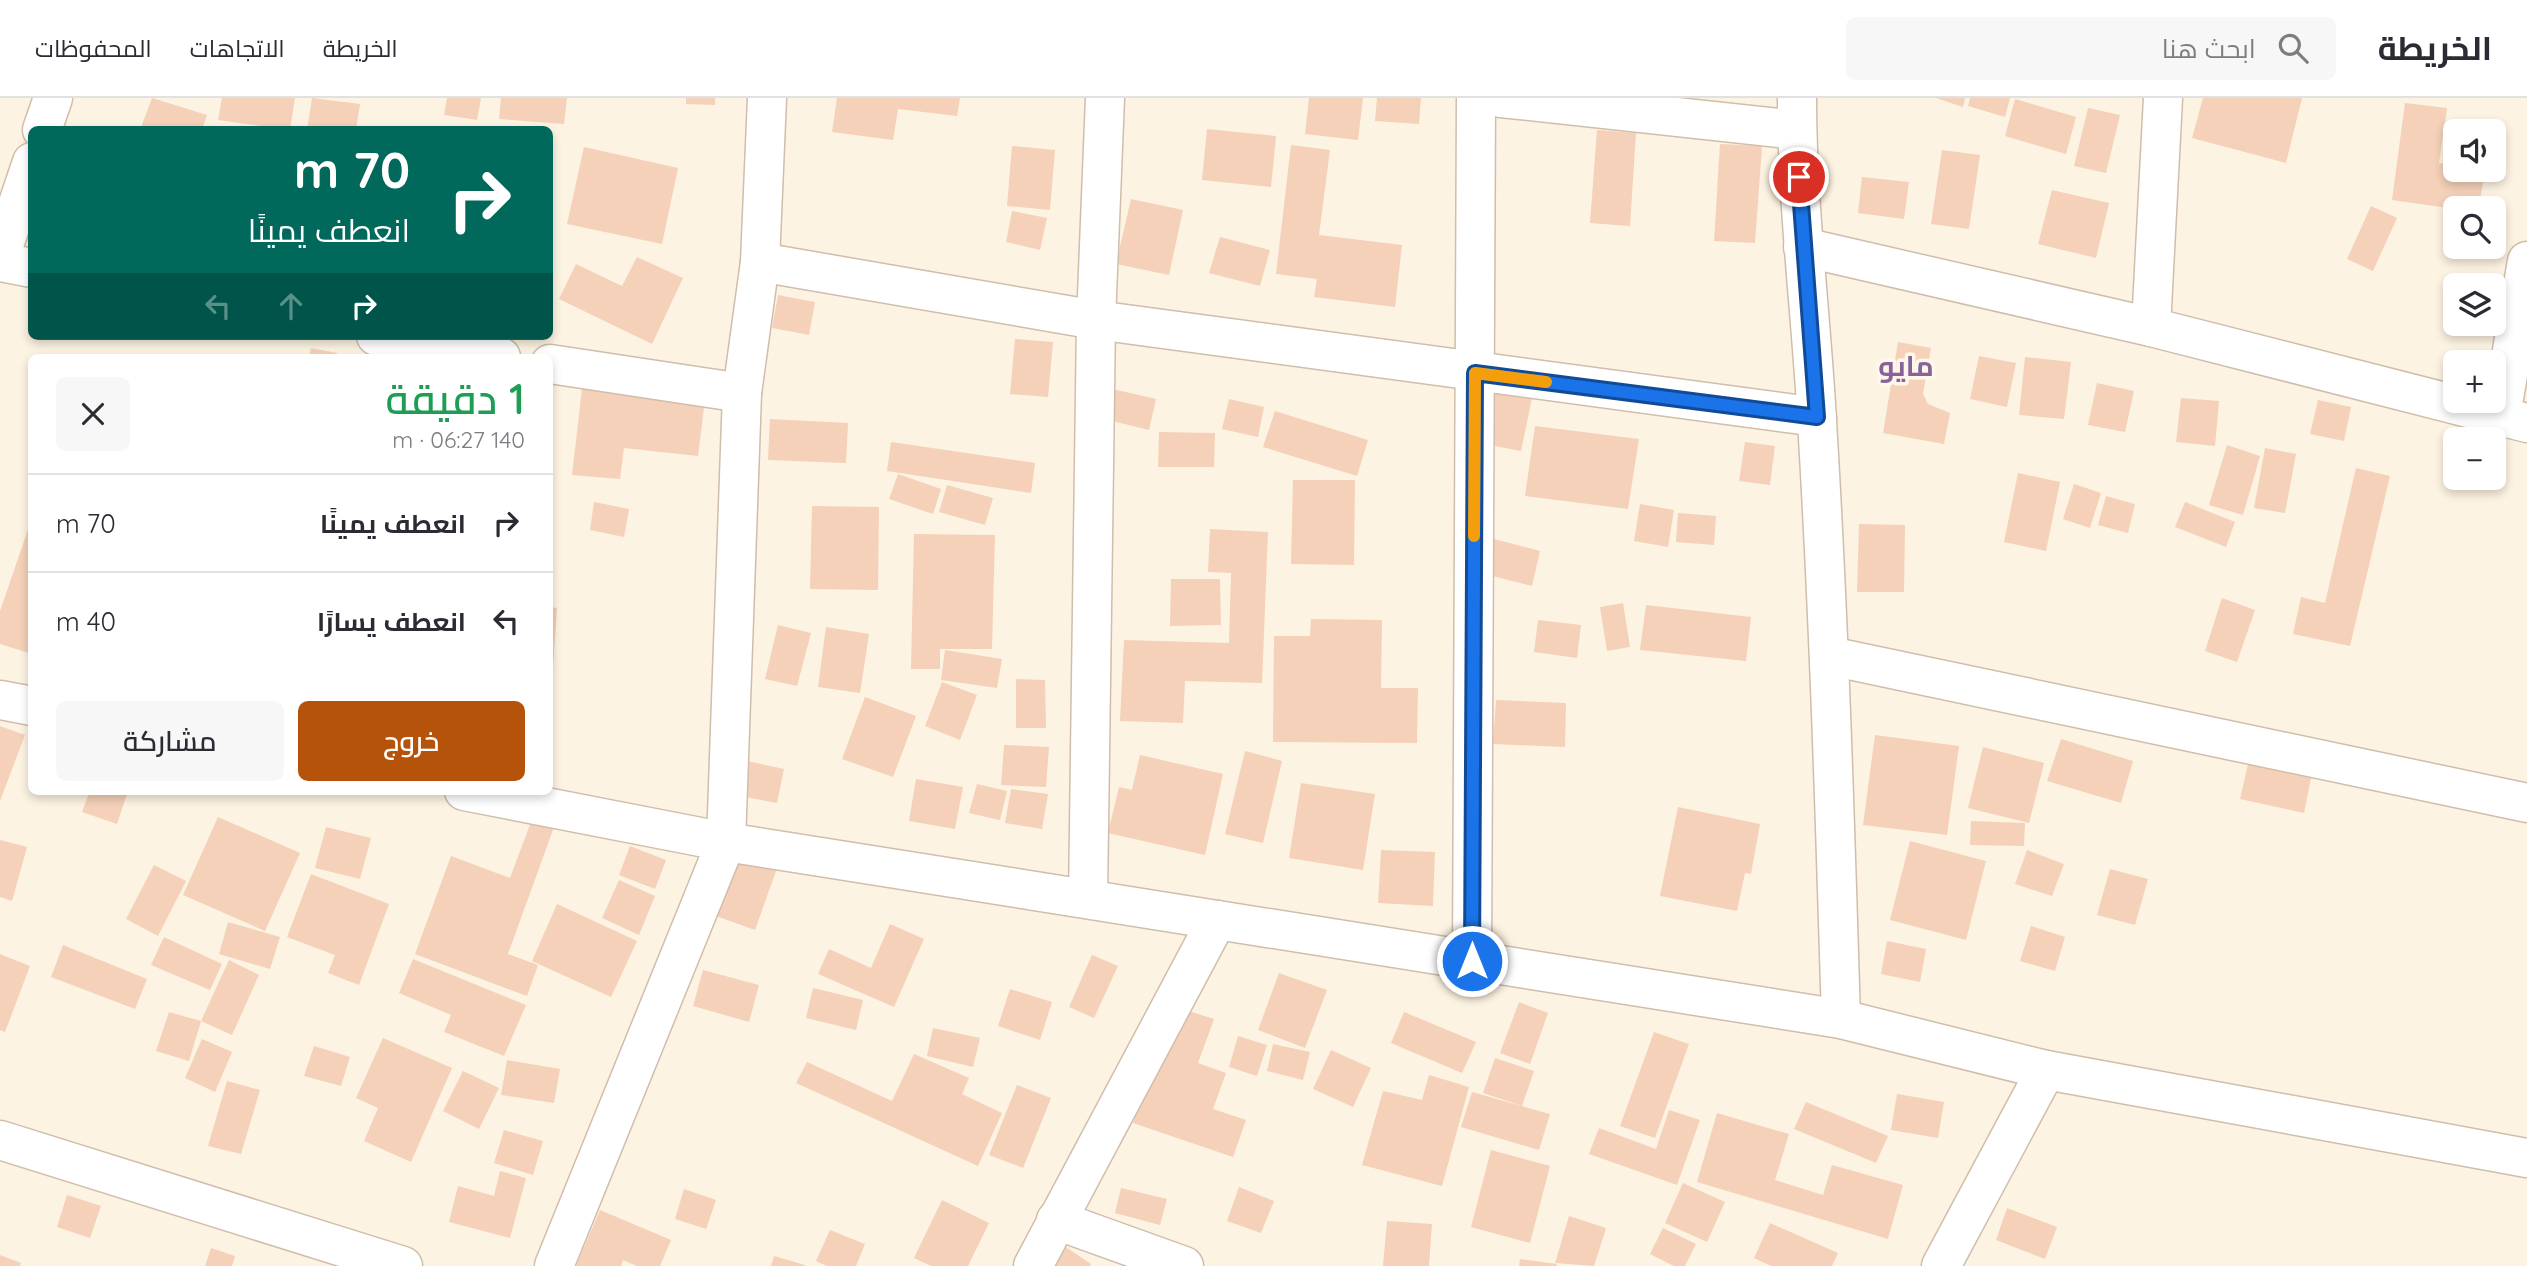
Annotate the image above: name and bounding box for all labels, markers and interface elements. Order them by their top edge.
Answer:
search box [1846,17,2336,80]
text: الخريطة [2378,27,2492,68]
icon: search [2274,29,2312,67]
text: ابحث هنا [2162,32,2256,65]
text: المحفوظات [35,33,152,63]
text: الاتجاهات [190,33,285,63]
text: الخريطة [323,33,398,63]
map controls [2443,119,2506,490]
button: sound [2443,119,2506,182]
text: 70 m [294,139,410,200]
pin [1769,147,1829,207]
icon: right [434,154,525,245]
icon: arrive [1780,158,1818,196]
button: search [2443,196,2506,259]
text: انعطف يمينًا [248,210,410,250]
button: layers [2443,273,2506,336]
icon: left [199,287,237,325]
icon: ahead [272,287,310,325]
icon: right [345,287,383,325]
district label: مايو [1878,348,1934,383]
button: + [2443,350,2506,413]
text: 1 دقيقة [385,372,525,425]
button: close [56,377,130,451]
text: 140 m · 06:27 [392,425,525,454]
button: − [2443,427,2506,490]
icon: right [487,504,525,542]
text: 70 m [56,507,116,540]
text: انعطف يمينًا [320,507,466,540]
icon: left [487,602,525,640]
text: 40 m [56,605,116,638]
text: انعطف يسارًا [317,605,466,638]
button: مشاركة [56,701,284,781]
button: خروج [298,701,525,781]
position arrow [1435,924,1509,998]

